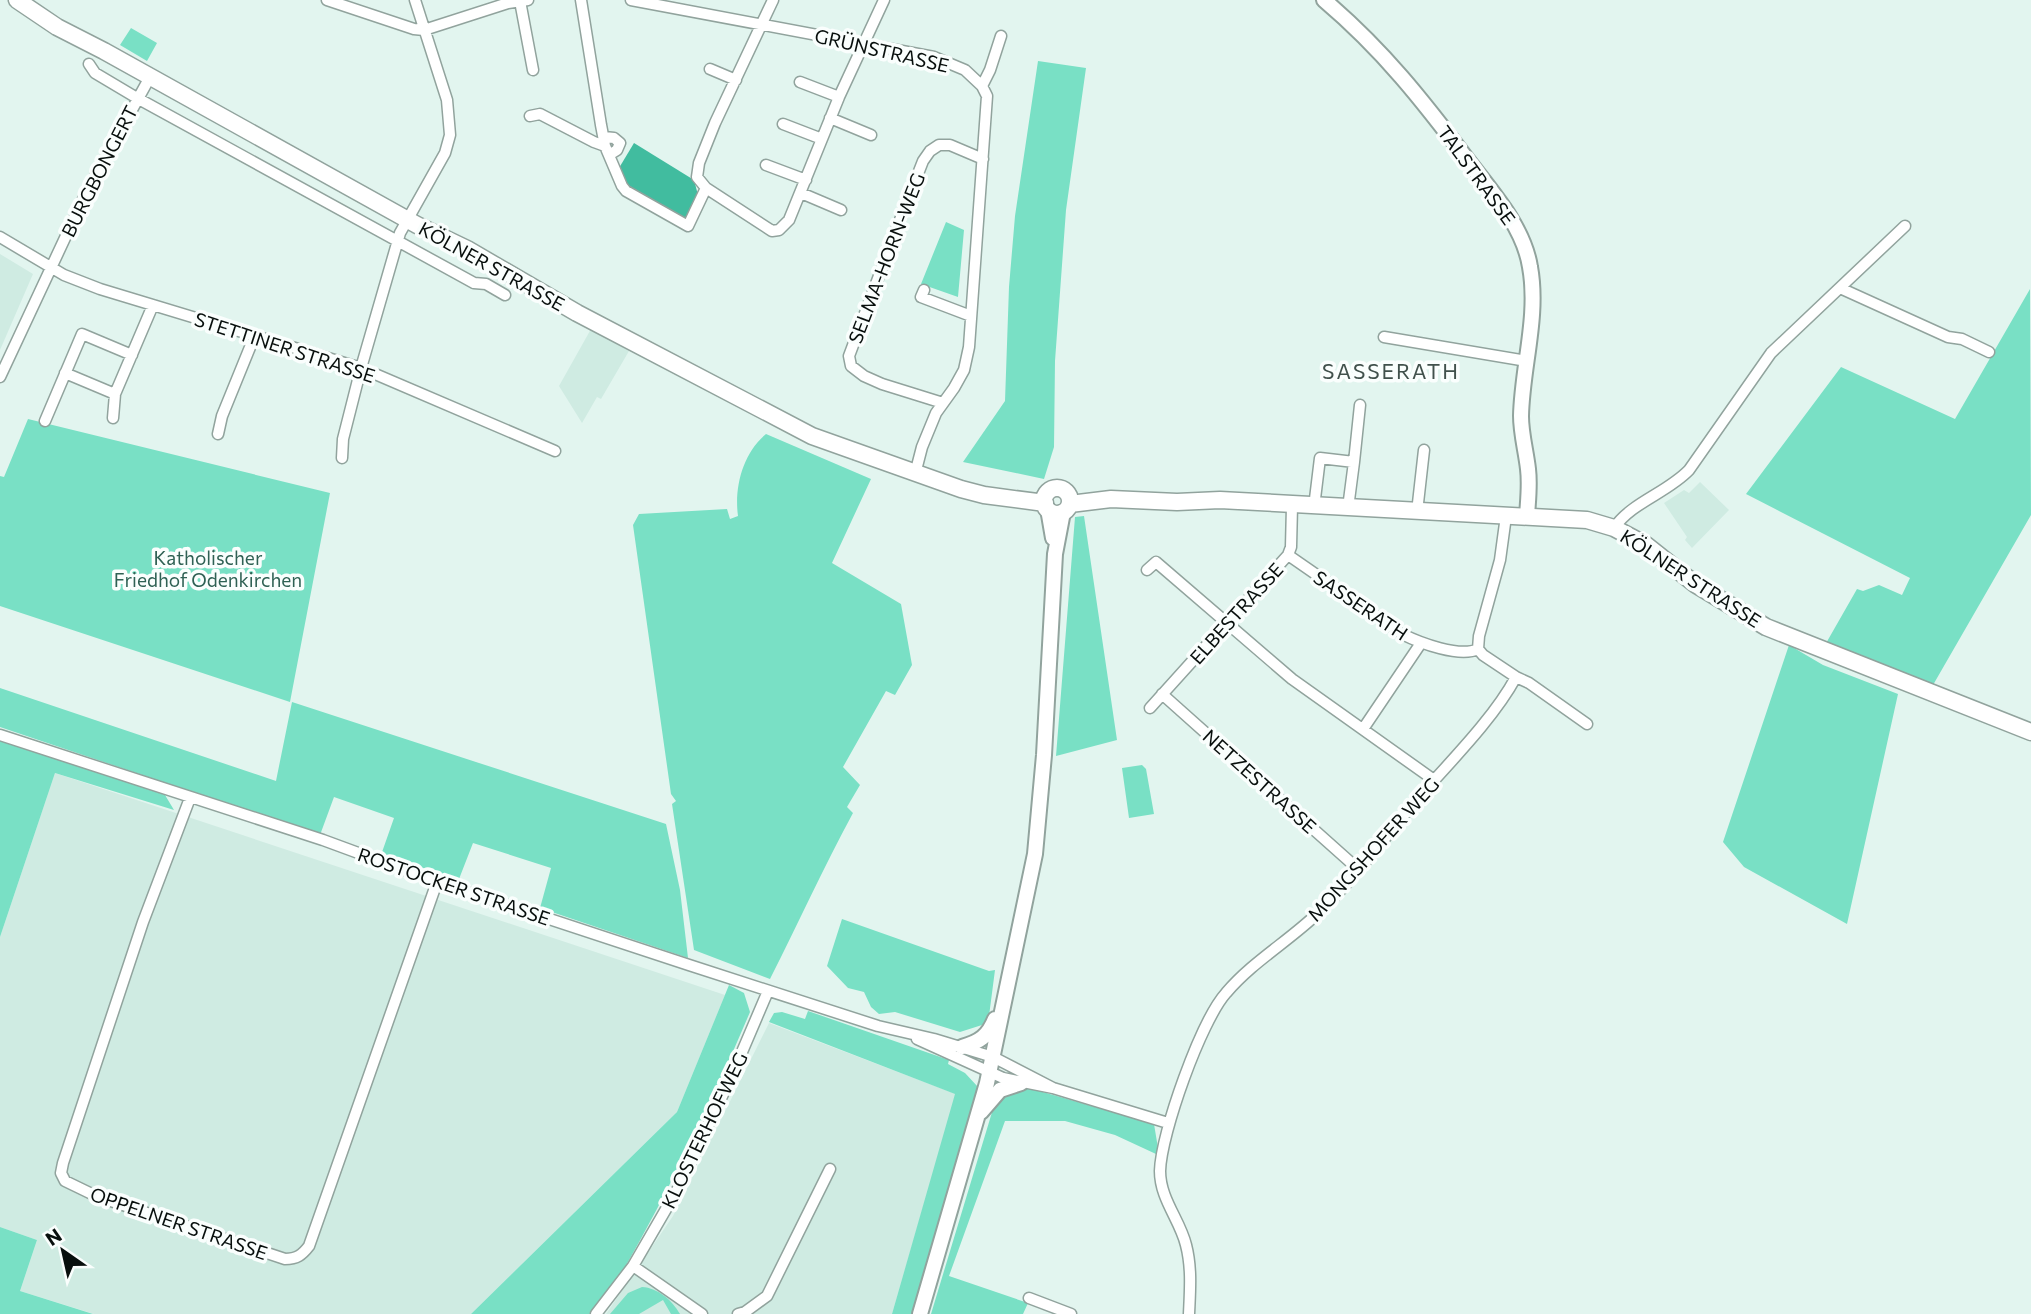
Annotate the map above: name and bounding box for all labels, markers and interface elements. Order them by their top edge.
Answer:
street label: GRÜNSTRASSE [813,23,951,77]
street label: BURGBONGERT [56,101,142,241]
street label: TALSTRASSE [1433,121,1521,229]
street label: SELMA-HORN-WEG [843,170,929,346]
street label: KÖLNER STRASSE [415,216,569,316]
street label: STETTINER STRASSE [192,307,378,387]
district label: SASSERATH [1322,358,1460,383]
street label: KÖLNER STRASSE [1616,524,1766,632]
park label: Katholischer Friedhof Odenkirchen [114,546,302,591]
street label: ELBESTRASSE [1185,558,1287,668]
street label: SASSERATH [1310,565,1412,645]
street label: NETZESTRASSE [1199,724,1321,838]
street label: MONGSHOFER WEG [1302,772,1444,926]
street label: ROSTOCKER STRASSE [355,842,553,930]
street label: KLOSTERHOFWEG [656,1048,752,1212]
street label: OPPELNER STRASSE [87,1182,271,1264]
north arrow [28,1216,98,1286]
text: N [41,1223,66,1250]

